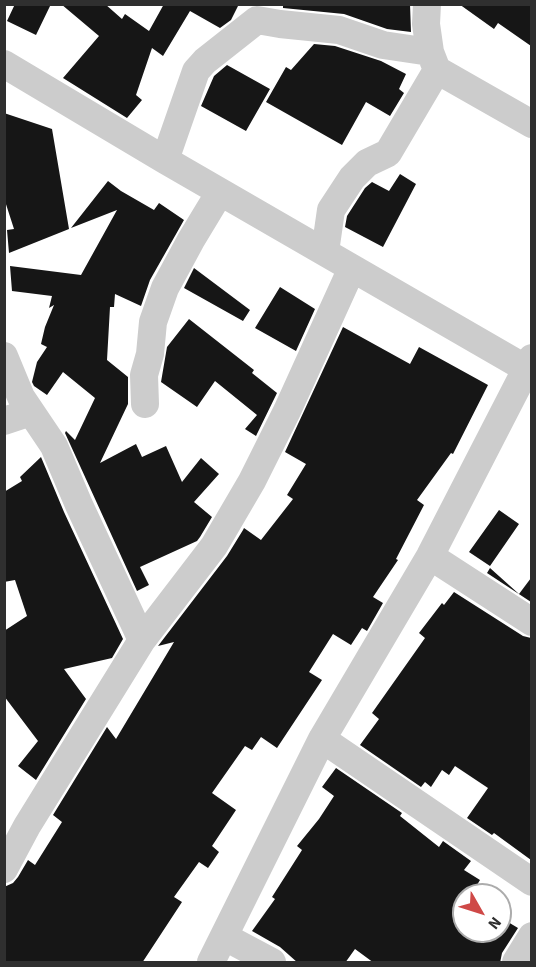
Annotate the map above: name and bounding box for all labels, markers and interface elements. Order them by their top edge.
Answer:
north arrow [452,883,512,943]
text: N [483,912,506,934]

